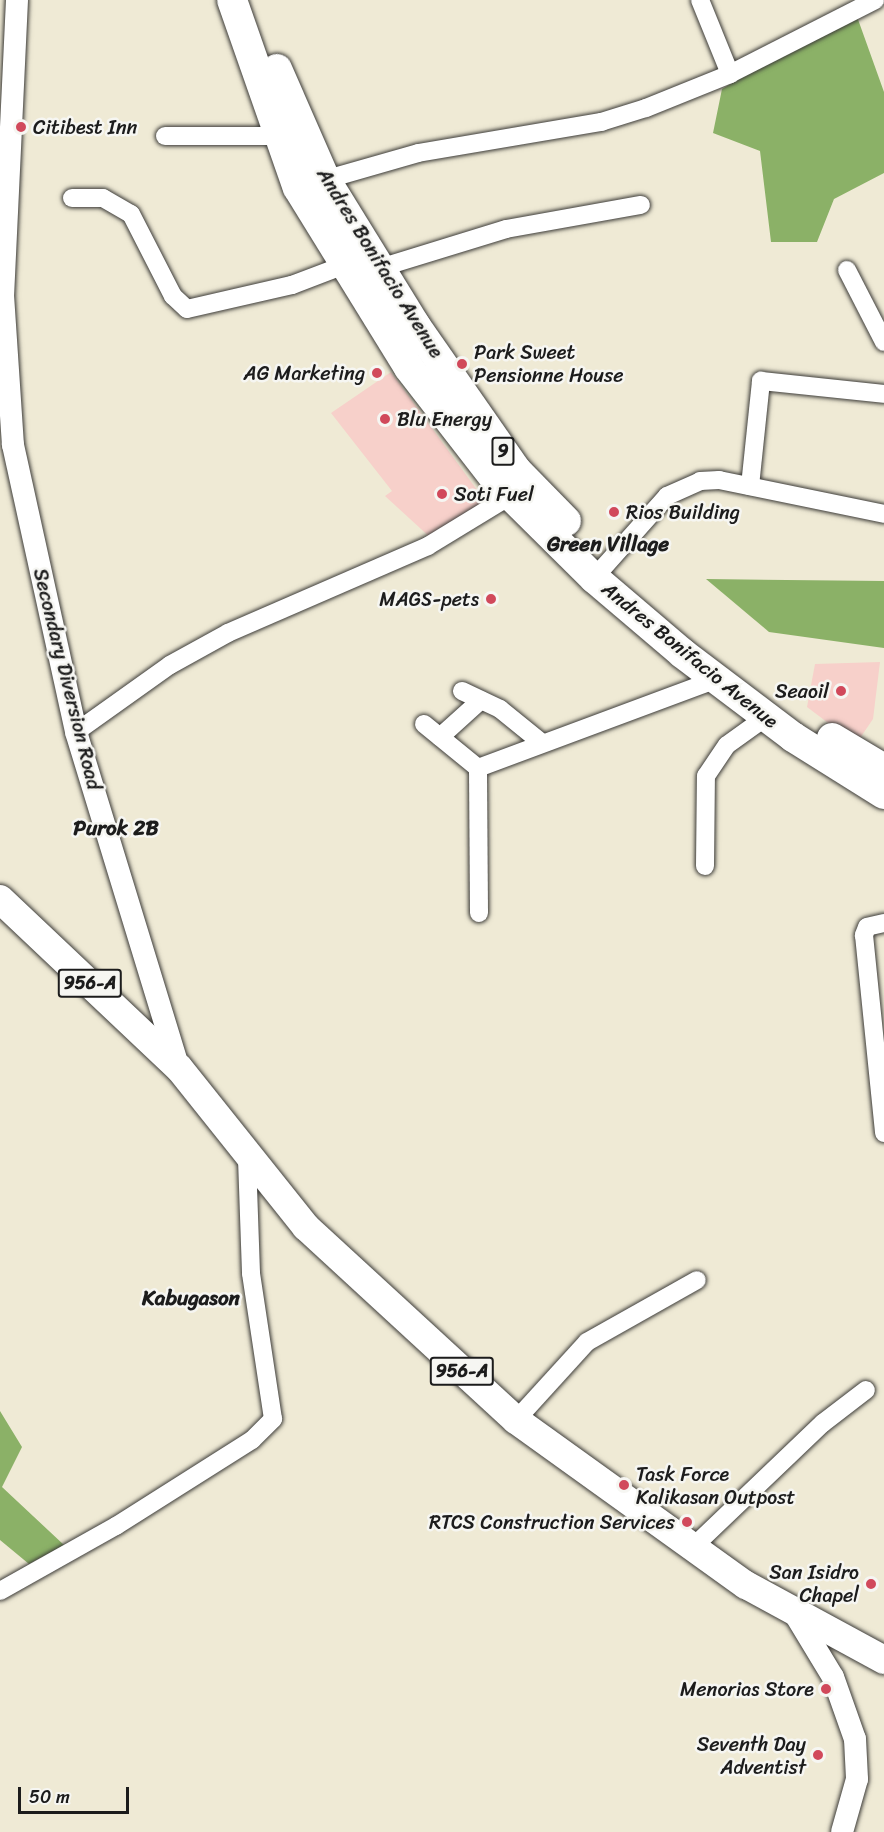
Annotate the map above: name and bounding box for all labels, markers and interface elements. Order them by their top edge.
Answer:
place label: Citibest Inn [33,115,137,139]
marker: Citibest Inn [14,120,28,134]
street label: Andres Bonifacio Avenue [312,163,448,363]
place label: Park Sweet Pensionne House [474,340,623,387]
marker: Park Sweet Pensionne House [455,357,469,371]
place label: AG Marketing [244,361,365,385]
marker: AG Marketing [370,366,384,380]
place label: Blu Energy [397,407,492,431]
marker: Blu Energy [378,412,392,426]
road number: 9 [491,436,515,466]
place label: Soti Fuel [454,482,534,506]
marker: Soti Fuel [435,487,449,501]
place label: Rios Building [626,500,740,524]
marker: Rios Building [607,505,621,519]
district label: Green Village [547,531,669,557]
street label: Secondary Diversion Road [28,566,106,792]
street label: Andres Bonifacio Avenue [597,577,783,733]
place label: MAGS-pets [379,587,479,611]
marker: MAGS-pets [484,592,498,606]
place label: Seaoil [775,679,829,703]
marker: Seaoil [834,684,848,698]
district label: Purok 2B [73,815,159,841]
road number: 956-A [57,968,123,998]
district label: Kabugason [142,1285,240,1311]
road number: 956-A [429,1356,495,1386]
place label: Task Force Kalikasan Outpost [636,1462,794,1509]
marker: Task Force Kalikasan Outpost [617,1478,631,1492]
place label: RTCS Construction Services [430,1510,675,1534]
marker: RTCS Construction Services [680,1515,694,1529]
place label: San Isidro Chapel [769,1560,859,1607]
marker: San Isidro Chapel [864,1577,878,1591]
place label: Menorias Store [679,1677,814,1701]
marker: Menorias Store [819,1682,833,1696]
place label: Seventh Day Adventist [697,1732,806,1779]
marker: Seventh Day Adventist [811,1748,825,1762]
scale bar [21,1775,132,1813]
text: 50 m [29,1781,70,1813]

